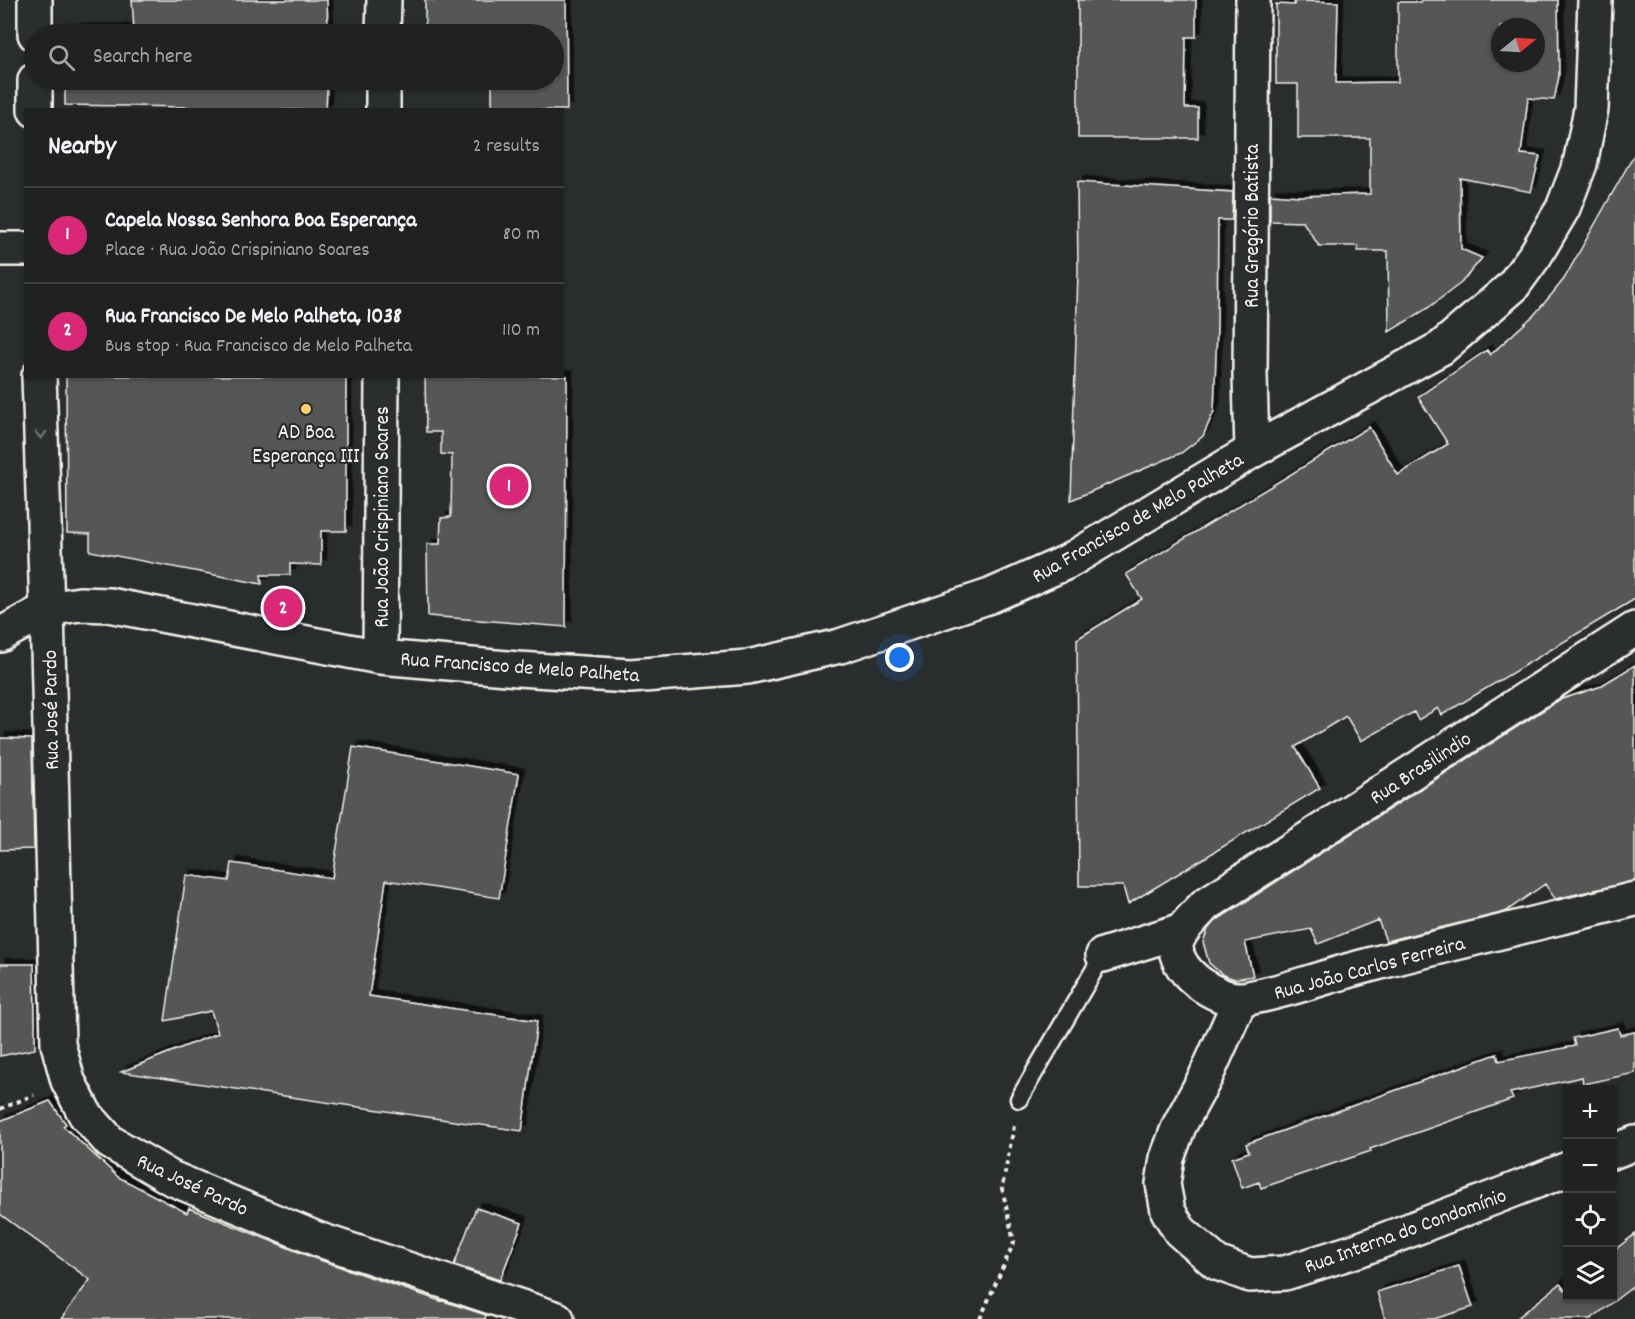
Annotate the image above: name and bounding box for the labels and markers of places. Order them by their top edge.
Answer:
marker: AD Boa Esperança III [299,402,313,416]
place label: AD Boa Esperança III [252,419,360,473]
pin: 1 [490,464,528,508]
pin: 2 [264,586,302,630]

